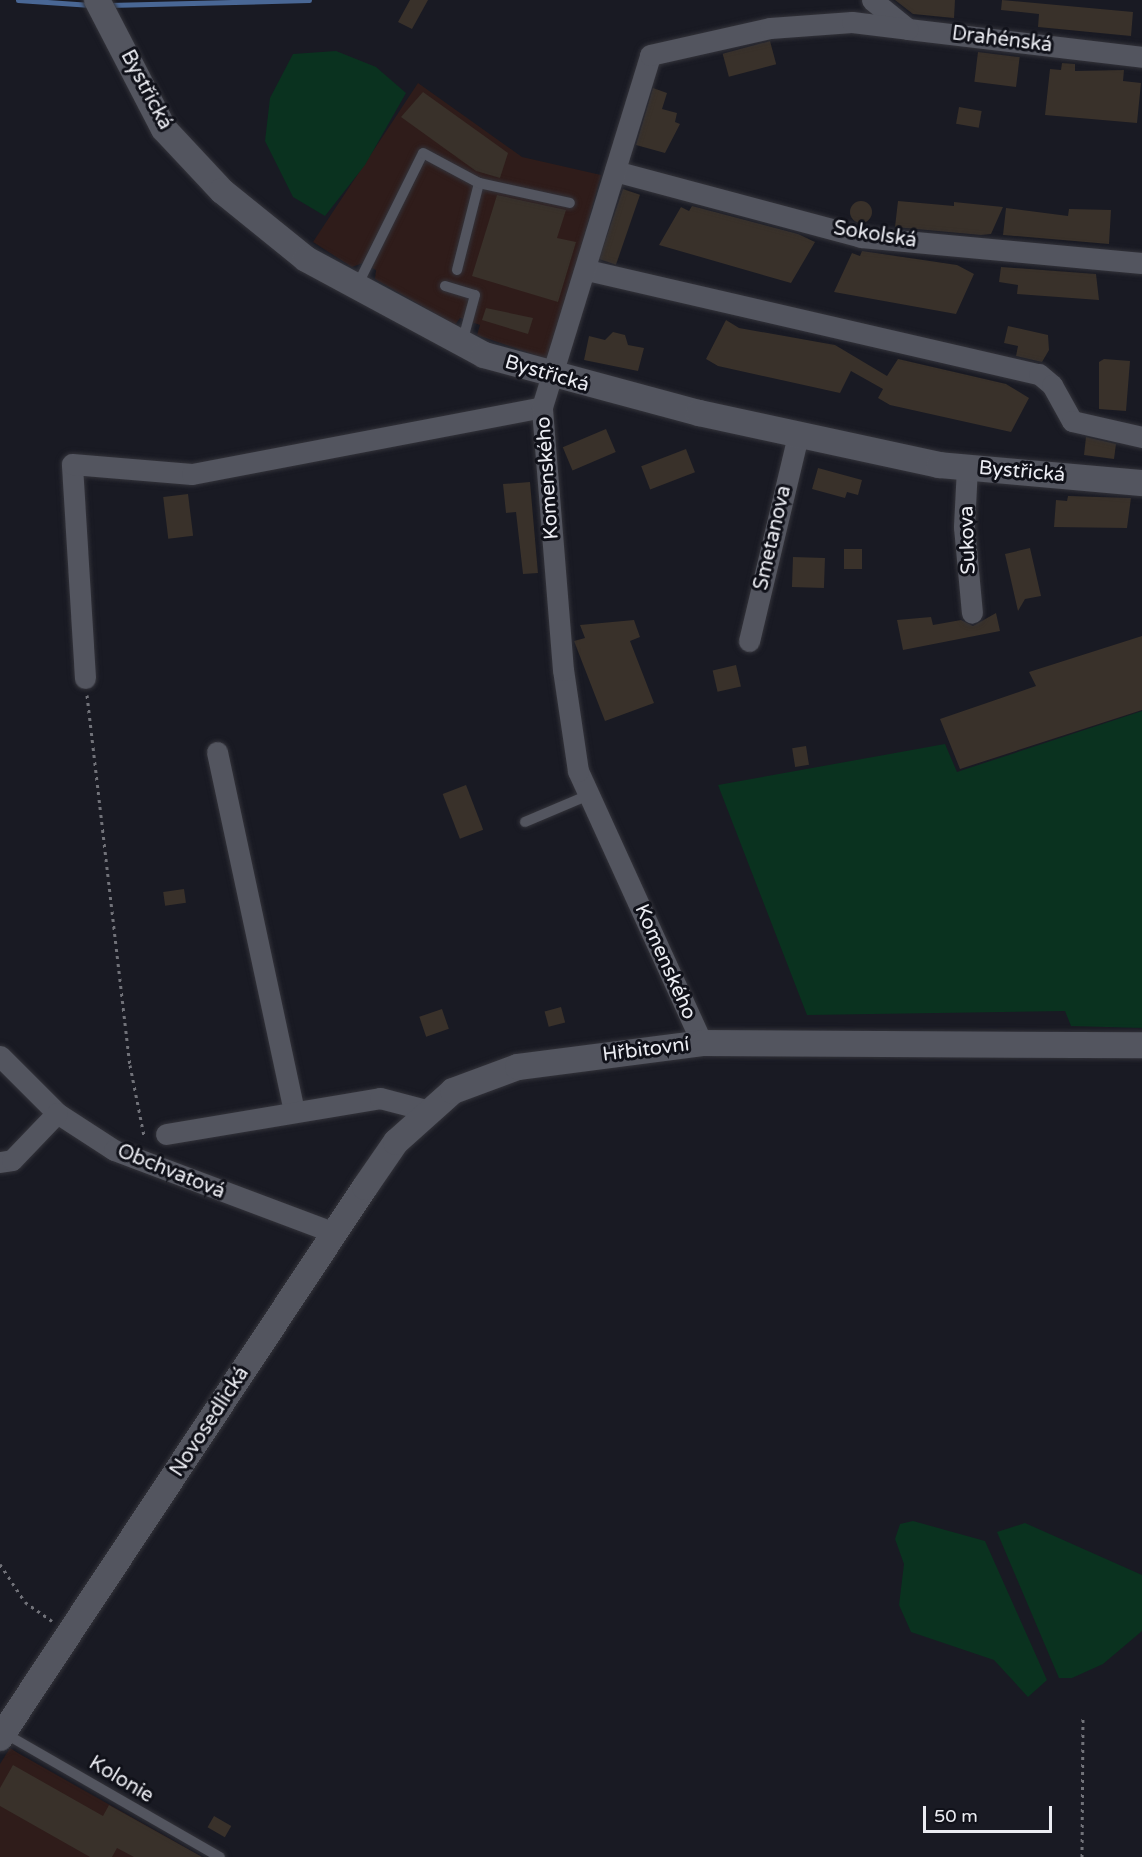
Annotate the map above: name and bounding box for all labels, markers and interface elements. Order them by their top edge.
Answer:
street label: Drahénská [950,22,1054,58]
street label: Bystřická [115,46,177,134]
street label: Sokolská [832,217,918,253]
street label: Bystřická [502,351,592,397]
street label: Komenského [532,416,564,540]
street label: Bystřická [978,456,1066,488]
street label: Smetanova [749,483,797,593]
street label: Sukova [955,505,981,575]
street label: Komenského [629,901,701,1023]
street label: Hřbitovní [601,1033,691,1067]
street label: Obchvatová [114,1140,228,1204]
street label: Novosedlická [165,1362,255,1482]
street label: Kolonie [84,1751,158,1809]
scale bar [926,1794,1055,1832]
text: 50 m [934,1805,978,1827]

